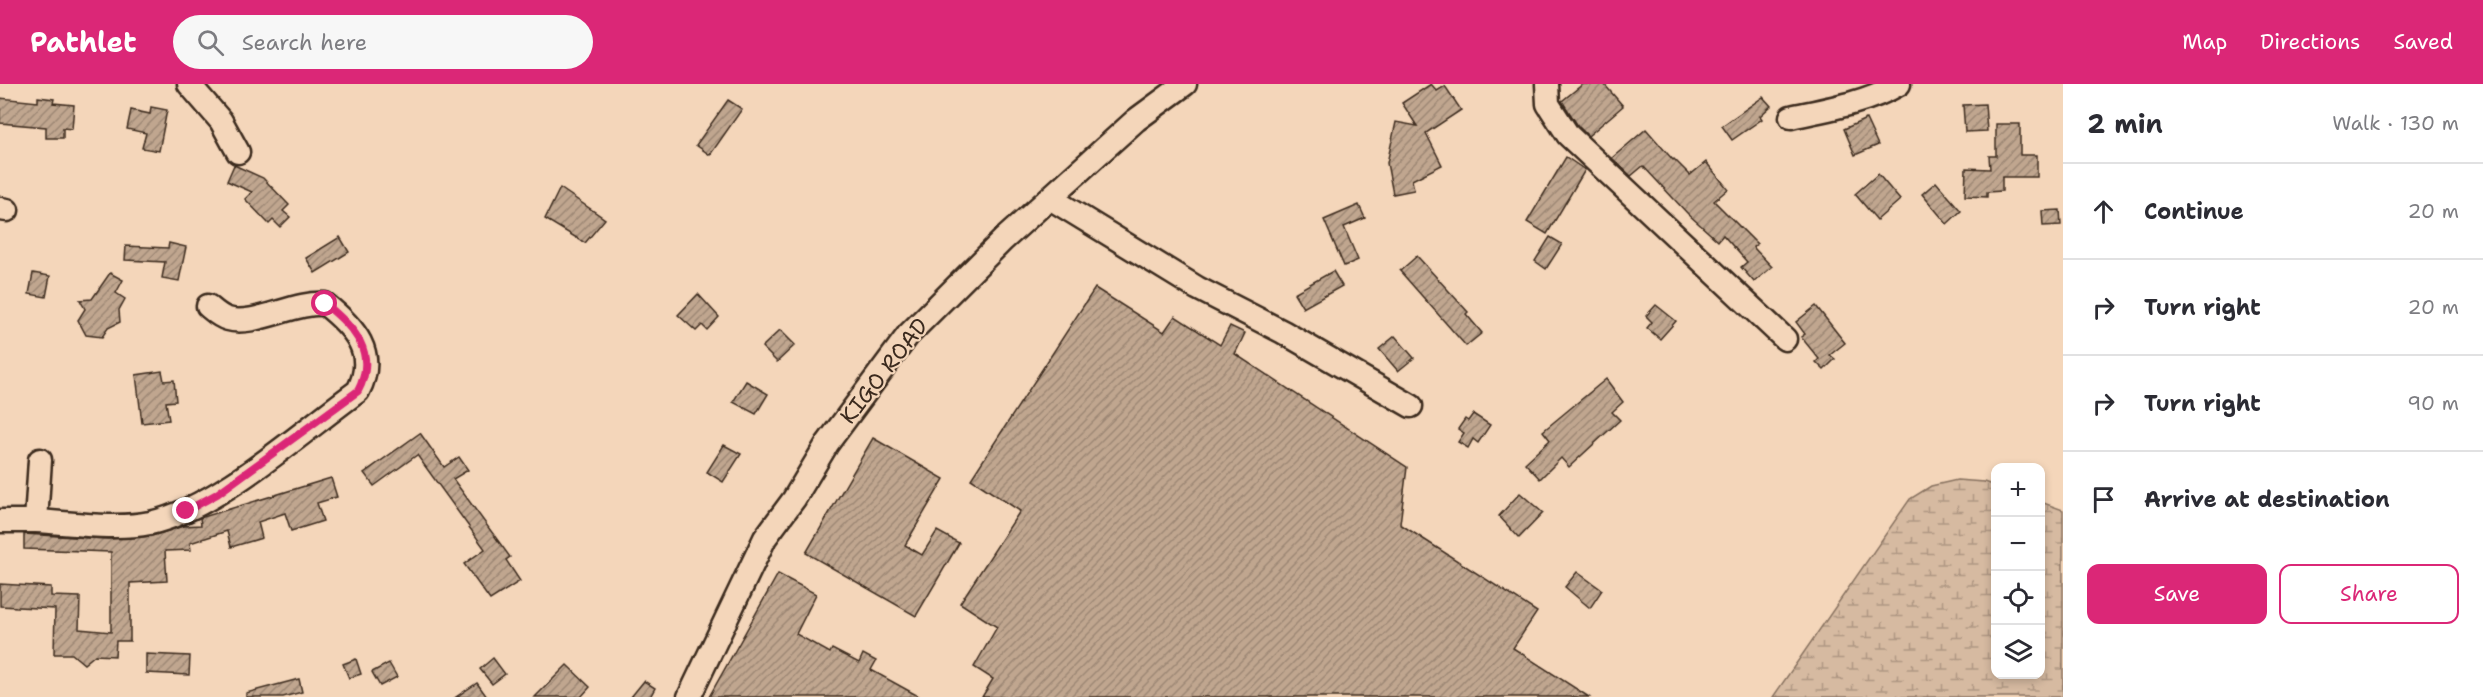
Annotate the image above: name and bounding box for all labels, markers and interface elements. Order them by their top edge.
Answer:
search box [173,15,593,69]
text: Pathlet [30,23,137,61]
icon: search [194,26,227,59]
text: Search here [242,28,367,57]
text: Map [2182,28,2227,56]
text: Directions [2260,28,2360,56]
text: Saved [2393,28,2453,56]
text: 2 min [2087,106,2163,141]
text: Walk · 130 m [2332,110,2459,136]
icon: ahead [2087,195,2120,228]
text: Continue [2144,197,2244,226]
text: 20 m [2408,198,2459,224]
route start [311,290,337,316]
icon: right [2087,291,2120,324]
text: Turn right [2144,293,2261,322]
text: 20 m [2408,294,2459,320]
street label: KIGO ROAD [834,312,934,430]
icon: right [2087,387,2120,420]
text: Turn right [2144,389,2261,418]
text: 90 m [2407,390,2459,416]
map controls [1991,463,2045,679]
button: + [1991,463,2045,517]
icon: arrive [2087,483,2120,516]
text: Arrive at destination [2144,485,2390,514]
route end [172,497,198,523]
button: − [1991,517,2045,571]
button: Save [2087,564,2267,624]
button: Share [2279,564,2459,624]
button: locate [1991,571,2045,625]
button: layers [1991,625,2045,679]

